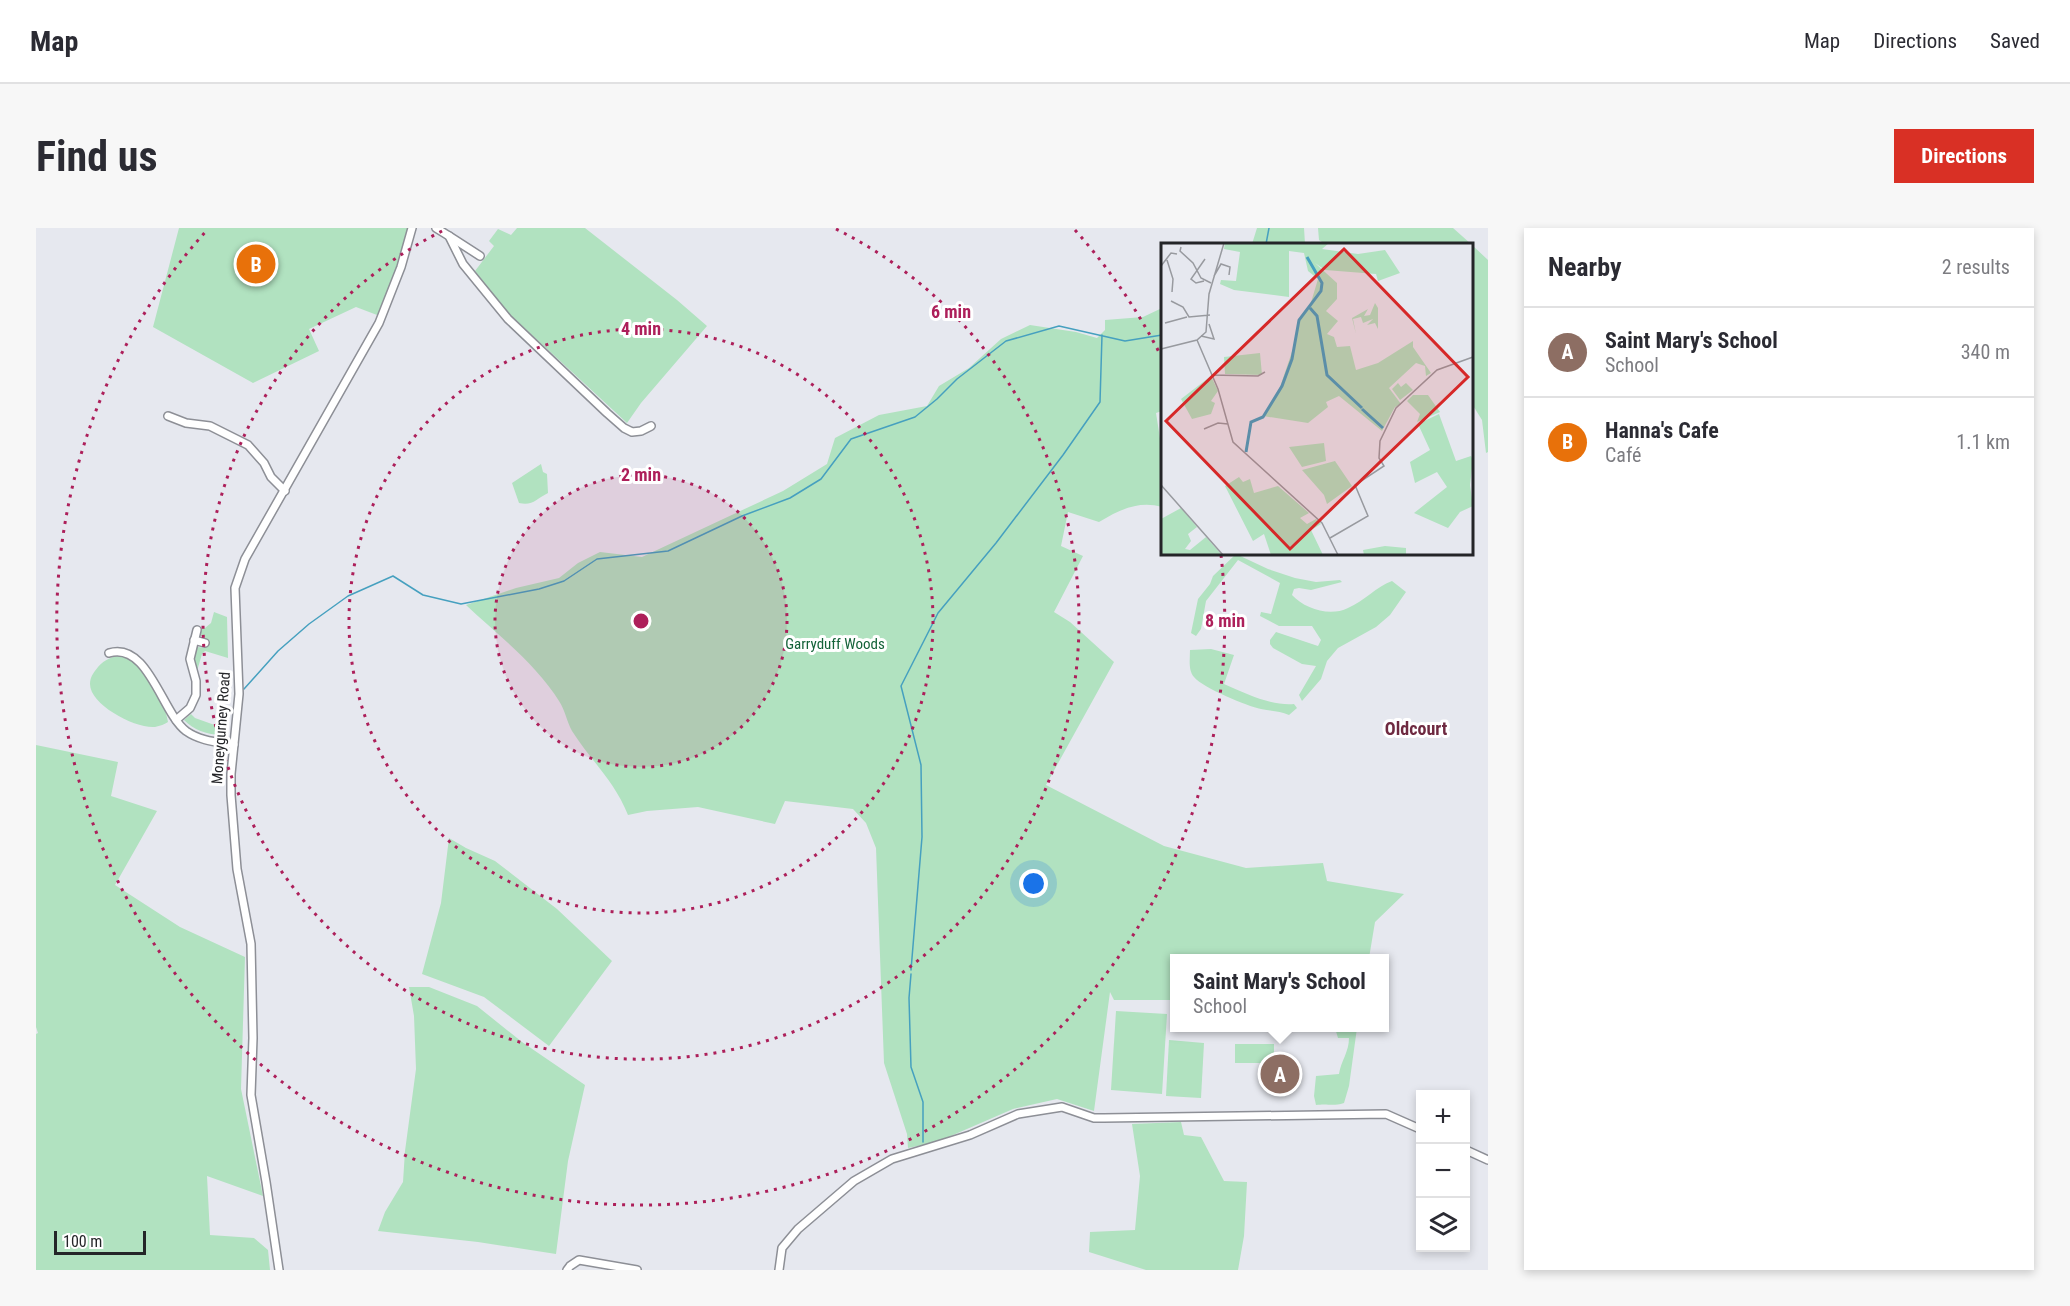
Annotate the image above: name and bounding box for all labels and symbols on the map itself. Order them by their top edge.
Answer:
pin: B [236,242,276,286]
inset map [1161,243,1473,555]
text: 6 min [931,301,971,322]
text: 4 min [621,318,661,339]
text: 2 min [621,464,661,485]
text: 8 min [1205,610,1245,631]
centre of rings [631,611,651,631]
park label: Garryduff Woods [785,635,885,653]
street label: Moneygurney Road [208,671,234,785]
district label: Oldcourt [1385,718,1448,739]
your location [1019,869,1048,898]
pin: A [1260,1052,1300,1096]
scale bar [54,1228,146,1256]

